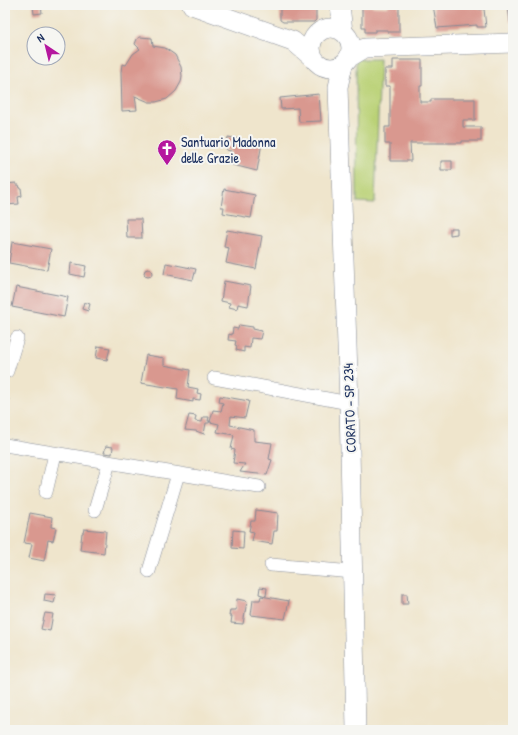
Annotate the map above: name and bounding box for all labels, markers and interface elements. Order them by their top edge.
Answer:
north arrow [26,26,66,66]
text: N [34,30,47,45]
place label: Santuario Madonna delle Grazie [181,132,276,167]
church icon: Santuario Madonna delle Grazie [156,138,178,166]
street label: CORATO - SP 234 [338,363,360,453]

